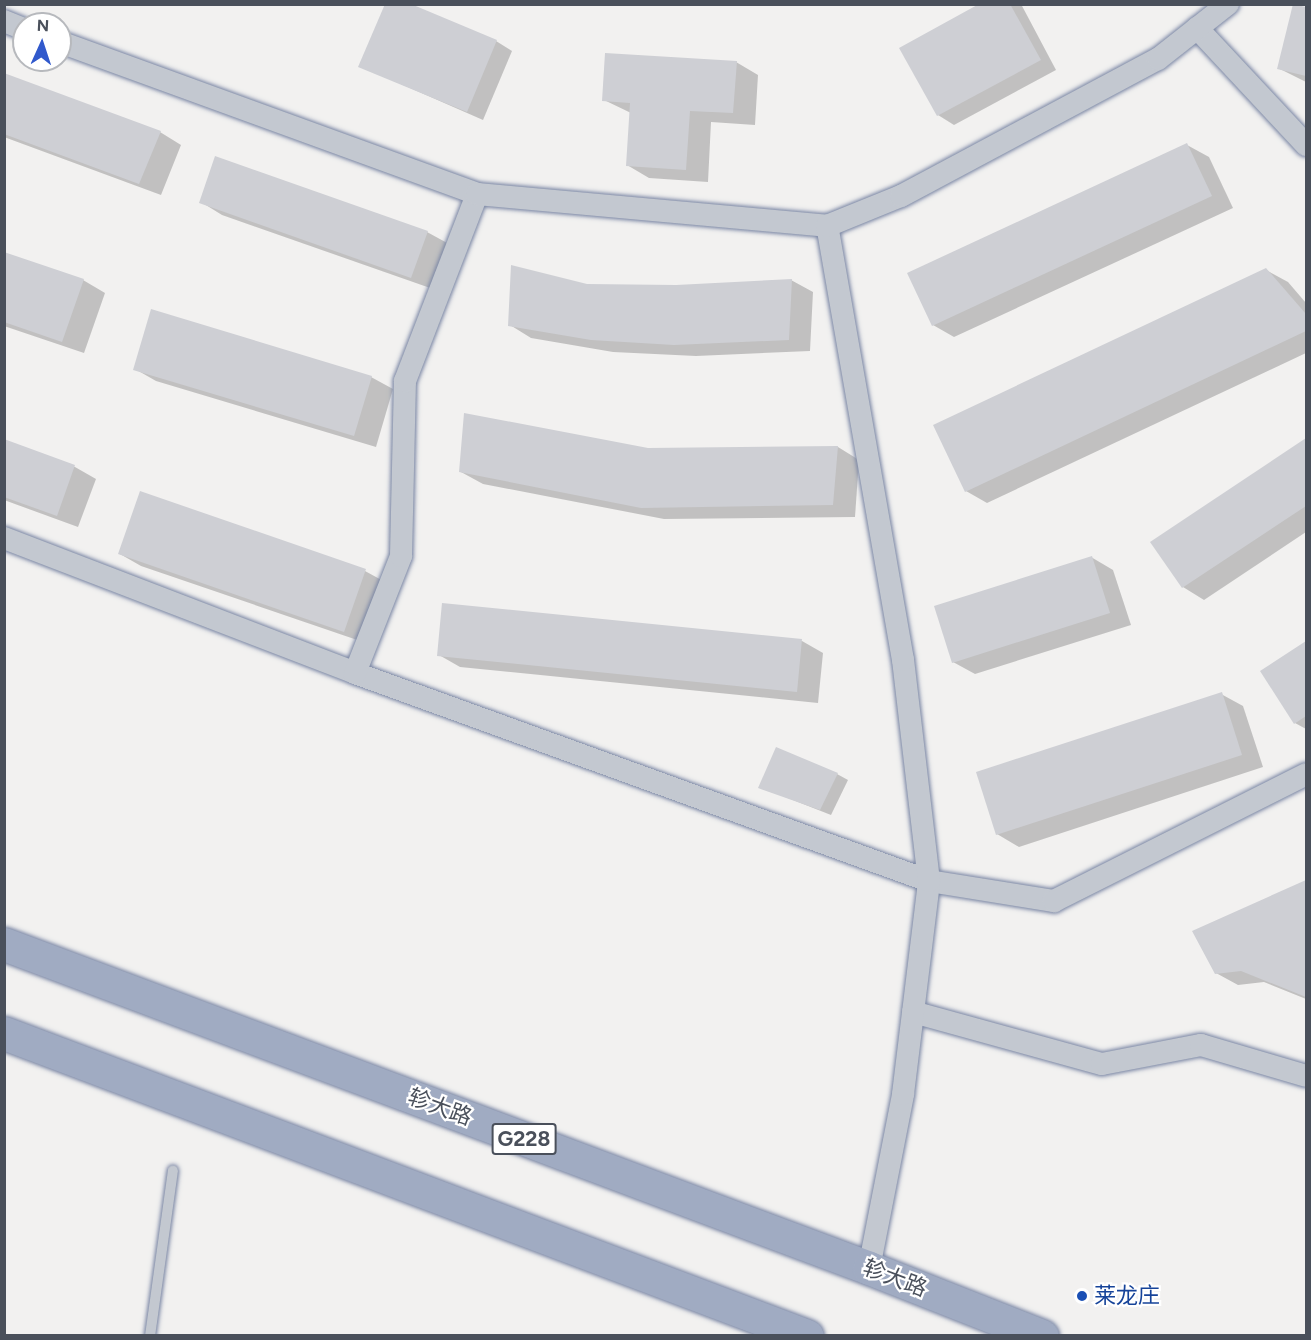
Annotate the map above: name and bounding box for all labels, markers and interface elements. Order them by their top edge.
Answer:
north arrow [12,12,72,72]
text: N [36,16,50,35]
street label: 轸大路 [404,1083,476,1131]
road number: G228 [491,1121,557,1157]
street label: 轸大路 [859,1254,931,1302]
place label: 莱龙庄 [1094,1283,1160,1309]
marker: 莱龙庄 [1075,1289,1089,1303]

